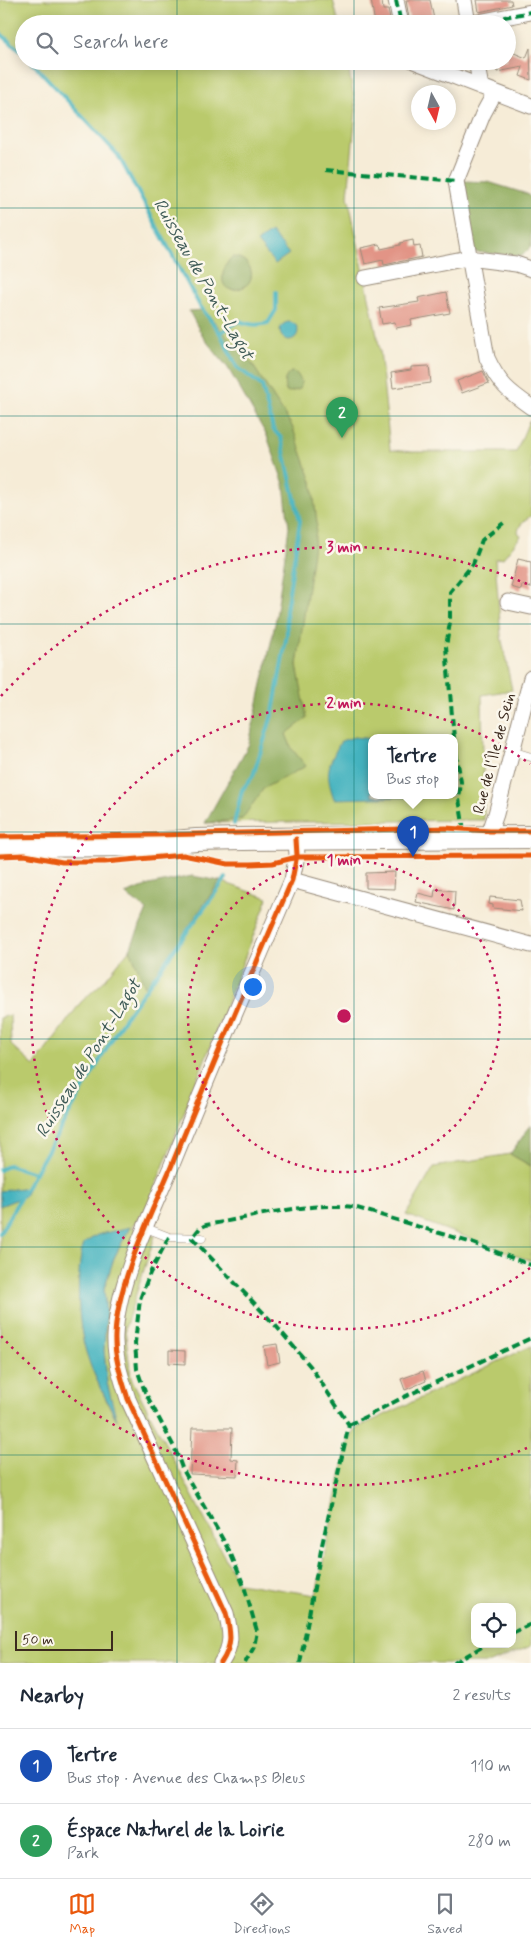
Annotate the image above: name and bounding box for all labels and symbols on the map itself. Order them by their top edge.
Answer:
north arrow [411,85,456,130]
water label: Ruisseau de Pont-Lagot [145,195,260,368]
pin: 2 [326,397,358,438]
text: 3 min [327,538,361,558]
street label: Rue de l'Île de Sein [468,691,521,816]
text: 2 min [326,694,362,714]
pin: 1 [397,816,429,857]
text: 1 min [327,851,361,871]
water label: Ruisseau de Pont-Lagot [30,973,150,1143]
your location [240,974,266,1000]
centre of rings [335,1007,353,1025]
scale bar [15,1628,112,1651]

